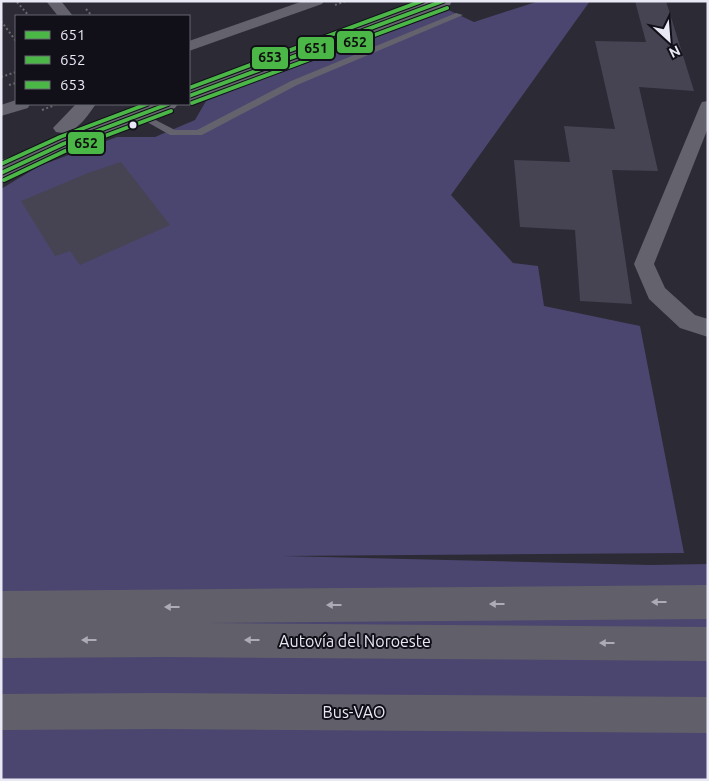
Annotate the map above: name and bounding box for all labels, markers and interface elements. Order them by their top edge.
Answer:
legend [15,15,190,105]
north arrow [644,15,694,65]
text: 651 [60,26,85,43]
line badge: 652 [336,30,374,54]
text: 652 [343,34,367,50]
line badge: 651 [297,36,335,60]
text: 651 [304,40,328,56]
text: N [666,42,683,61]
line badge: 653 [251,46,289,70]
text: 653 [258,49,282,65]
text: 652 [60,51,85,68]
text: 653 [60,76,85,93]
unlabelled marker [128,120,138,130]
line badge: 652 [67,131,105,155]
text: 652 [74,135,98,151]
one-way arrow [651,598,667,606]
one-way arrow [488,600,504,608]
one-way arrow [326,601,342,609]
one-way arrow [163,603,179,611]
street label: Autovía del Noroeste [279,632,431,650]
one-way arrow [81,636,97,644]
one-way arrow [243,636,259,644]
one-way arrow [598,639,614,647]
street label: Bus-VAO [323,703,385,721]

